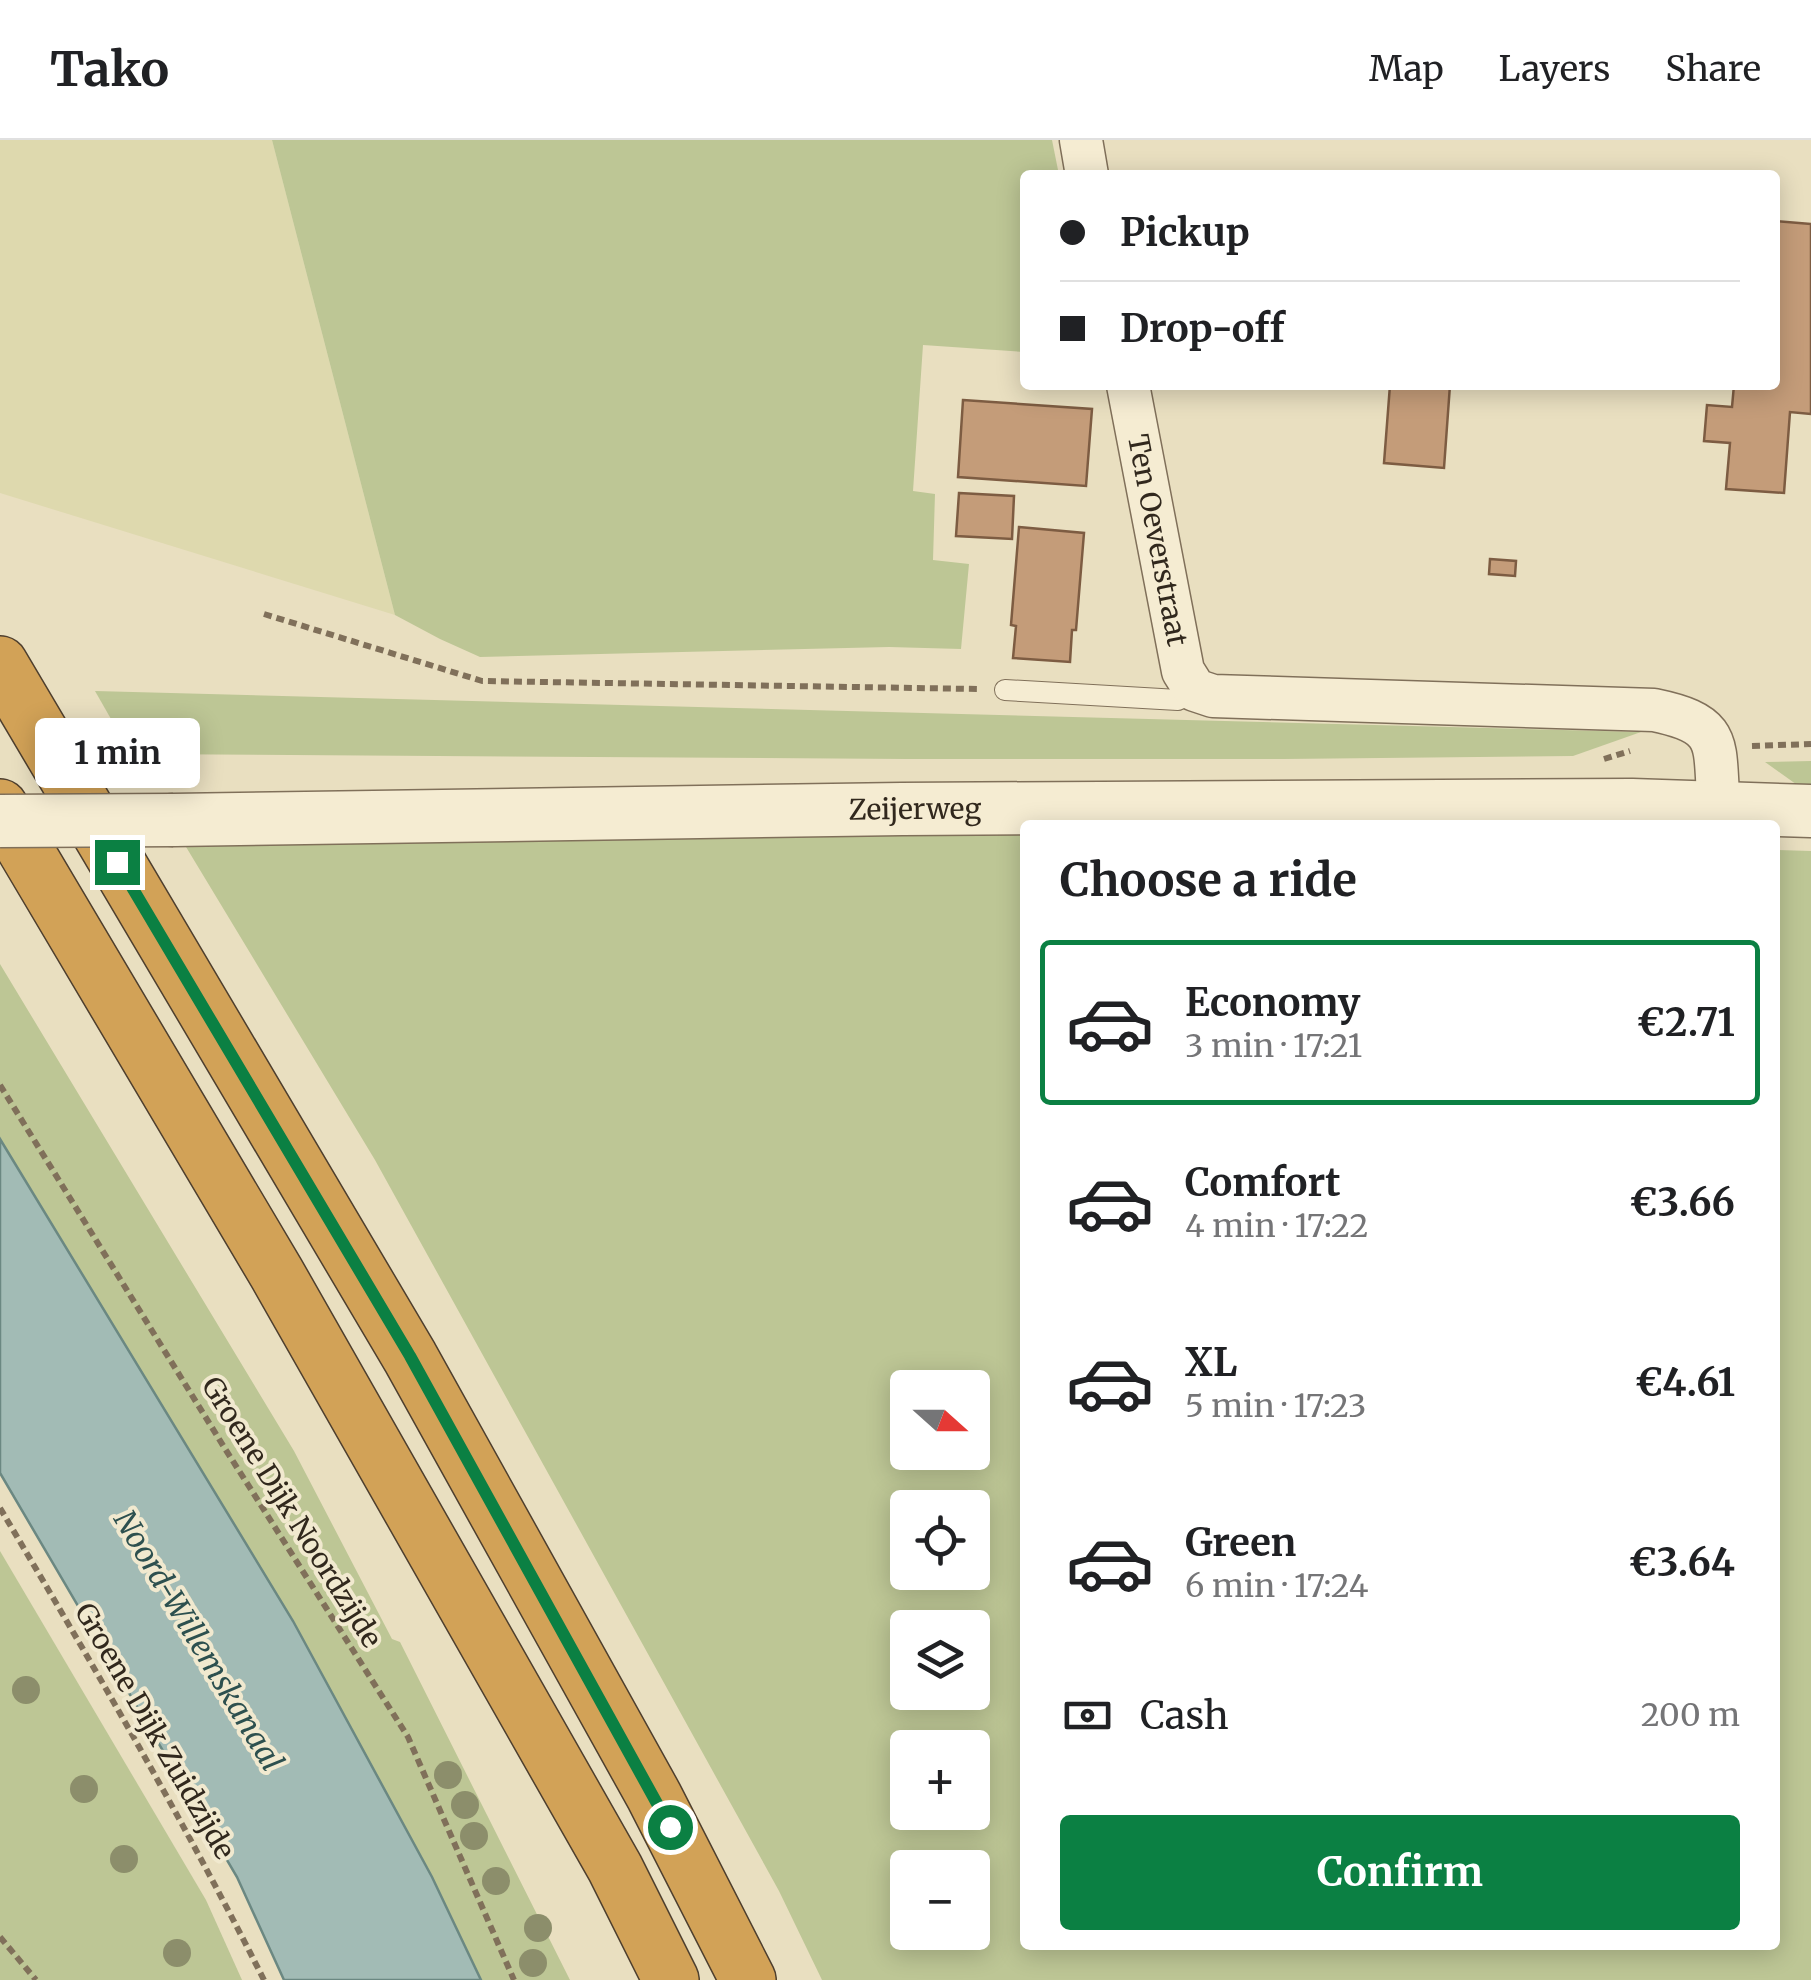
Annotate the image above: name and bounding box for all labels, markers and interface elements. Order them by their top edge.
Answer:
text: Tako [50,39,169,99]
text: Map [1369,47,1444,91]
text: Layers [1499,47,1610,91]
text: Share [1665,47,1761,91]
text: Pickup [1120,209,1250,256]
text: Drop-off [1120,305,1285,352]
street label: Ten Oeverstraat [1120,431,1196,649]
callout: 1 min [34,717,200,787]
text: 1 min [74,733,161,773]
street label: Zeijerweg [848,791,981,828]
route end [95,840,140,885]
text: Choose a ride [1060,852,1357,908]
icon: car [1065,978,1155,1068]
text: Economy [1185,979,1360,1026]
text: €2.71 [1637,999,1735,1046]
text: 3 min · 17:21 [1185,1026,1362,1066]
icon: car [1065,1158,1155,1248]
text: Comfort [1185,1159,1341,1206]
text: €3.66 [1629,1179,1735,1226]
text: 4 min · 17:22 [1185,1206,1369,1246]
icon: car [1065,1338,1155,1428]
text: XL [1185,1339,1237,1386]
text: €4.61 [1635,1359,1735,1406]
street label: Groene Dijk Noordzijde [194,1370,390,1654]
north arrow [890,1370,990,1470]
map controls [890,1370,990,1950]
text: 5 min · 17:23 [1185,1386,1366,1426]
button: locate [890,1490,990,1590]
water label: Noord-Willemskanaal [106,1503,292,1778]
icon: car [1065,1518,1155,1608]
text: Green [1185,1519,1296,1566]
text: €3.64 [1628,1539,1735,1586]
text: 6 min · 17:24 [1185,1566,1369,1606]
street label: Groene Dijk Zuidzijde [67,1596,243,1866]
button: layers [890,1610,990,1710]
icon: cash [1060,1688,1115,1743]
text: Cash [1140,1692,1229,1739]
text: 200 m [1641,1695,1740,1735]
button: + [890,1730,990,1830]
route start [648,1805,693,1850]
button: Confirm [1060,1815,1740,1930]
button: − [890,1850,990,1950]

